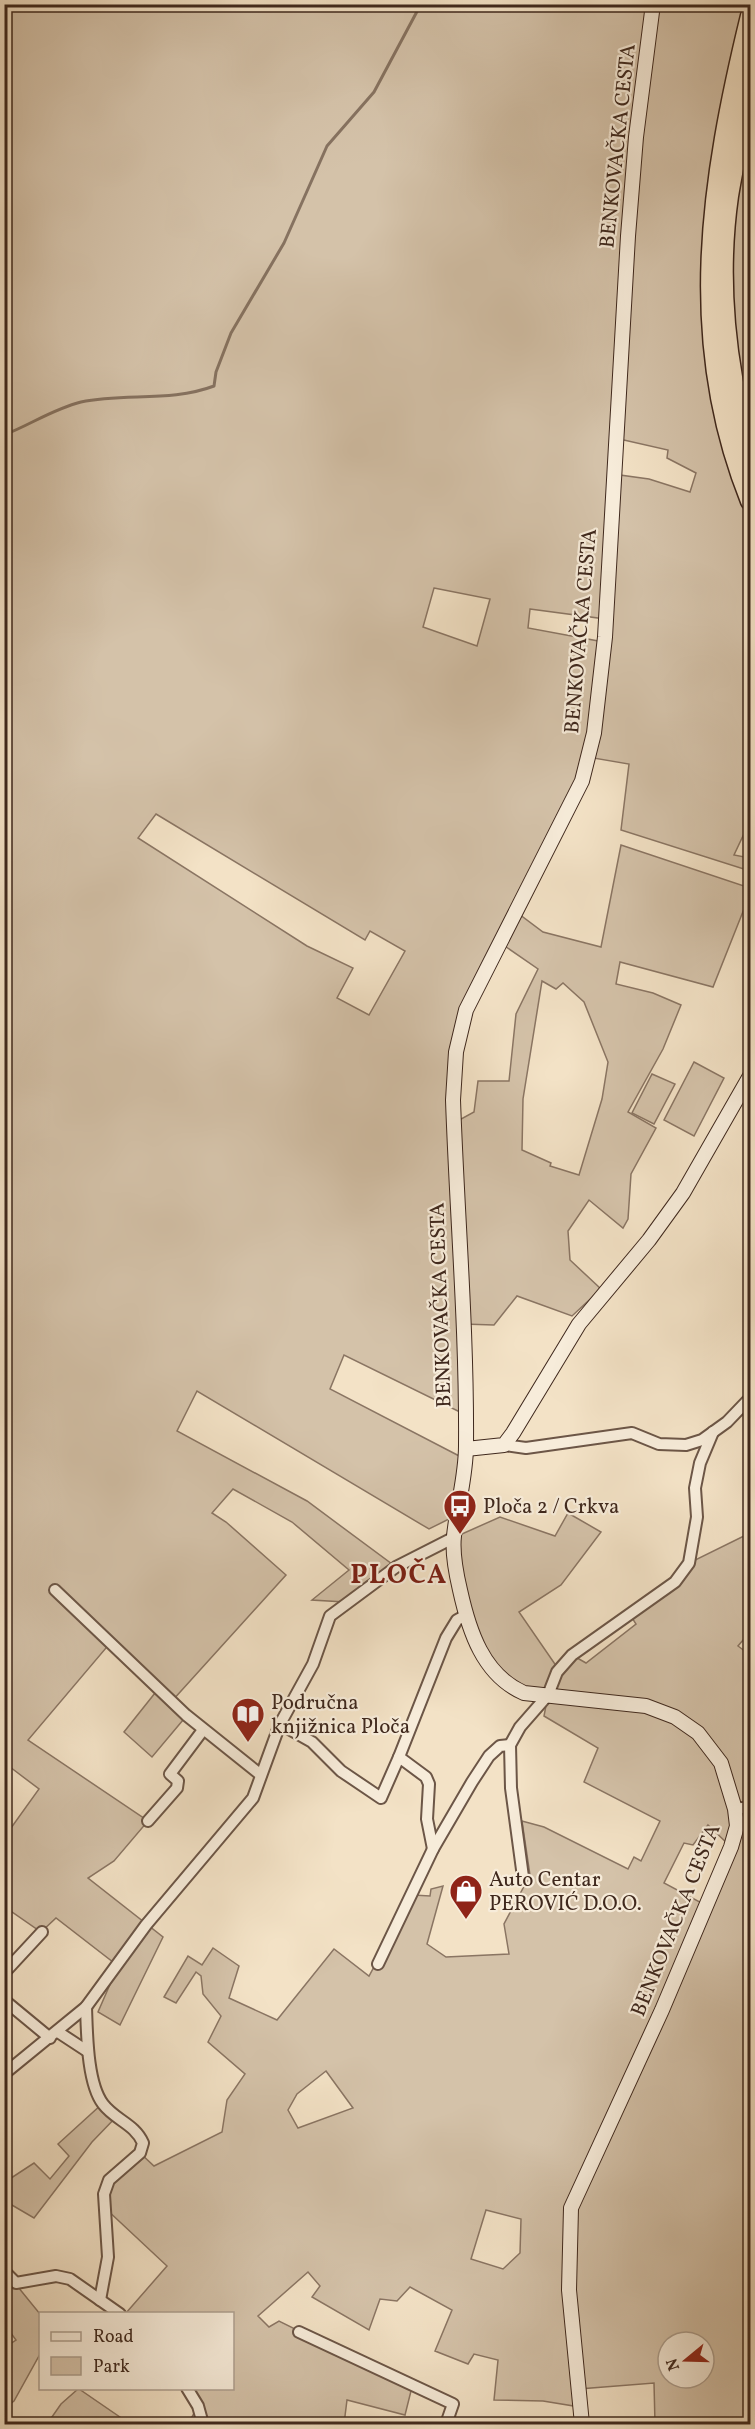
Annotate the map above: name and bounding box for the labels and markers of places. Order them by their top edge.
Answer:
bus stop icon: Ploča 2 / Crkva [442,1488,478,1535]
place label: Ploča 2 / Crkva [483,1493,620,1522]
place label: Područna knjižnica Ploča [271,1689,410,1742]
library icon: Područna knjižnica Ploča [230,1696,266,1743]
place label: Auto Centar PEROVIĆ D.O.O. [489,1866,642,1919]
shop icon: Auto Centar PEROVIĆ D.O.O. [448,1873,484,1920]

